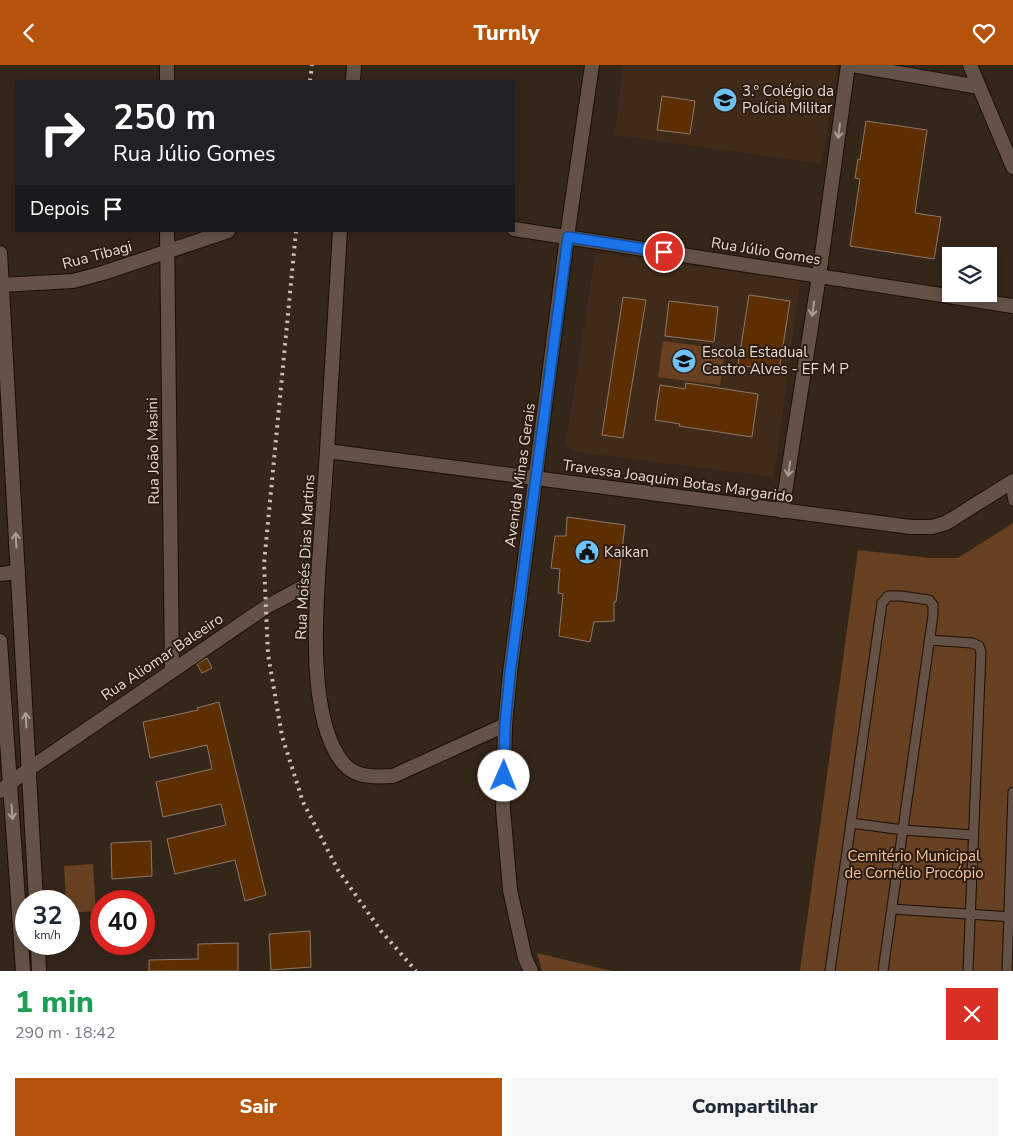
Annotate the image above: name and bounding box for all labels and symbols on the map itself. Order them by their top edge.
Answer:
place label: 3.º Colégio da Polícia Militar [742,81,834,118]
school or university icon: 3.º Colégio da Polícia Militar [712,87,738,113]
one-way arrow [833,122,843,138]
pin [643,231,685,273]
street label: Rua Júlio Gomes [710,232,822,270]
street label: Rua Tibagi [60,236,134,274]
one-way arrow [808,301,818,317]
place label: Escola Estadual Castro Alves - EF M P [702,342,849,379]
school or university icon: Escola Estadual Castro Alves - EF M P [671,348,697,374]
street label: Rua João Masini [142,397,164,505]
street label: Avenida Minas Gerais [500,402,540,548]
street label: Travessa Joaquim Botas Margarido [561,455,795,507]
one-way arrow [783,461,793,477]
street label: Rua Moisés Dias Martins [291,474,319,640]
one-way arrow [11,532,20,548]
public building icon: Kaikan [574,539,600,565]
place label: Kaikan [604,542,649,562]
street label: Rua Aliomar Baleeiro [97,609,227,705]
one-way arrow [21,712,30,728]
position arrow [477,749,529,801]
one-way arrow [7,803,16,819]
park label: Cemitério Municipal de Cornélio Procópio [844,846,984,883]
speed limit sign: 40 [90,890,155,955]

